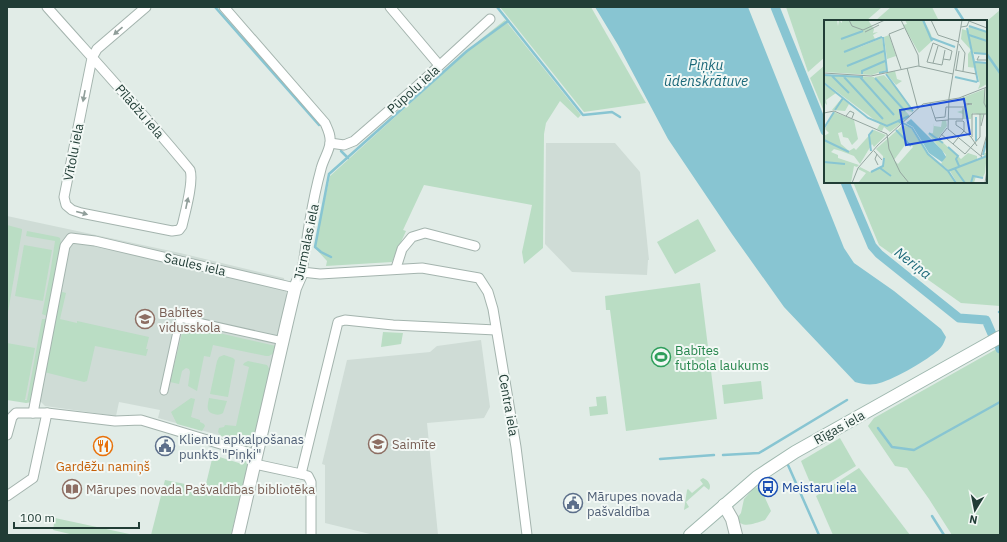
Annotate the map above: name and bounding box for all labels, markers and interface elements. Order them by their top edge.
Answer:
inset map [824,20,987,183]
one-way arrow [112,27,123,36]
water label: Piņķu ūdenskrātuve [664,56,748,90]
street label: Pūpolu iela [384,61,443,117]
street label: Pīlādžu iela [111,81,168,142]
one-way arrow [81,90,87,102]
street label: Vītolu iela [60,122,87,182]
one-way arrow [184,197,190,209]
street label: Jūrmalas iela [290,202,323,282]
one-way arrow [76,210,88,216]
water label: Neriņa [891,243,935,283]
street label: Saules iela [162,249,227,280]
place label: Babītes vidusskola [159,304,221,336]
school or university icon: Babītes vidusskola [134,308,156,330]
place label: Babītes futbola laukums [675,342,769,374]
sports icon: Babītes futbola laukums [650,346,672,368]
street label: Centra iela [495,373,522,438]
street label: Rīgas iela [811,406,868,448]
place label: Klientu apkalpošanas punkts "Piņķi" [179,431,304,463]
school or university icon: Saimīte [367,433,389,455]
restaurant icon: Gardēžu namiņš [92,435,114,457]
public building icon: Klientu apkalpošanas punkts "Piņķi" [154,435,176,457]
place label: Saimīte [392,436,436,453]
place label: Gardēžu namiņš [56,458,150,475]
bus stop icon: Meistaru iela [757,476,779,498]
library icon: Mārupes novada Pašvaldības bibliotēka [61,478,83,500]
place label: Meistaru iela [782,479,857,496]
place label: Mārupes novada Pašvaldības bibliotēka [86,481,315,498]
place label: Mārupes novada pašvaldība [587,488,683,520]
north arrow [955,490,995,530]
public building icon: Mārupes novada pašvaldība [562,492,584,514]
scale bar [14,504,139,530]
text: 100 m [20,510,55,525]
text: N [968,512,978,527]

